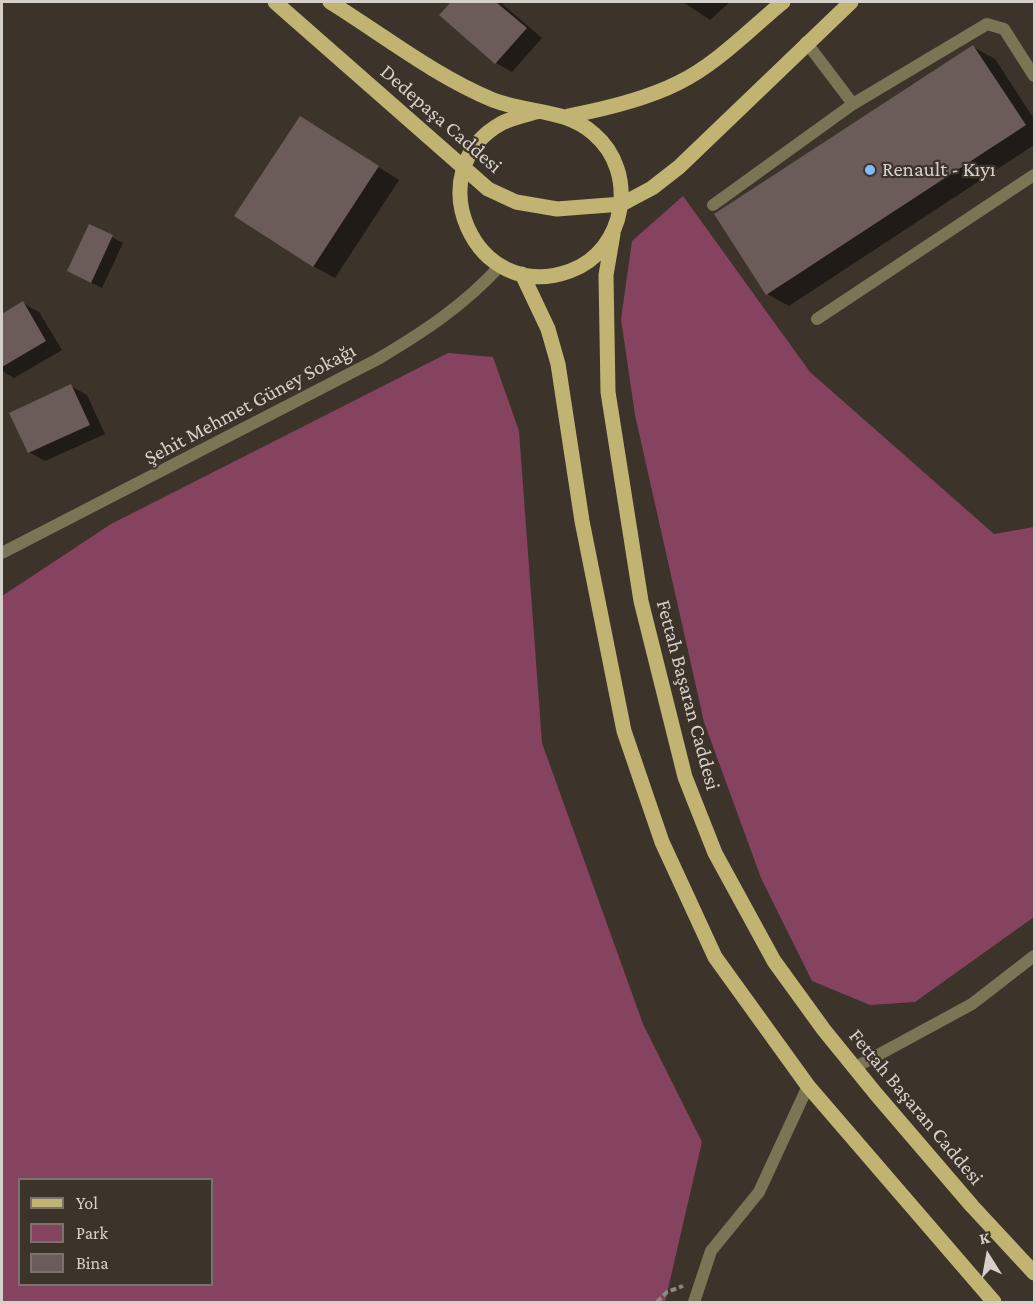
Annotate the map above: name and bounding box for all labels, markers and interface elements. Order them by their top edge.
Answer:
street label: Dedepaşa Caddesi [375,59,507,179]
place label: Renault - Kıyı [882,157,996,183]
marker: Renault - Kıyı [863,163,877,177]
street label: Şehit Mehmet Güney Sokağı [140,338,360,470]
street label: Fettah Başaran Caddesi [650,597,726,793]
street label: Fettah Başaran Caddesi [843,1024,989,1190]
legend [18,1178,213,1286]
text: Yol [76,1193,98,1213]
text: Park [76,1223,108,1243]
north arrow [958,1226,1018,1286]
text: K [978,1229,991,1247]
text: Bina [76,1253,109,1273]

